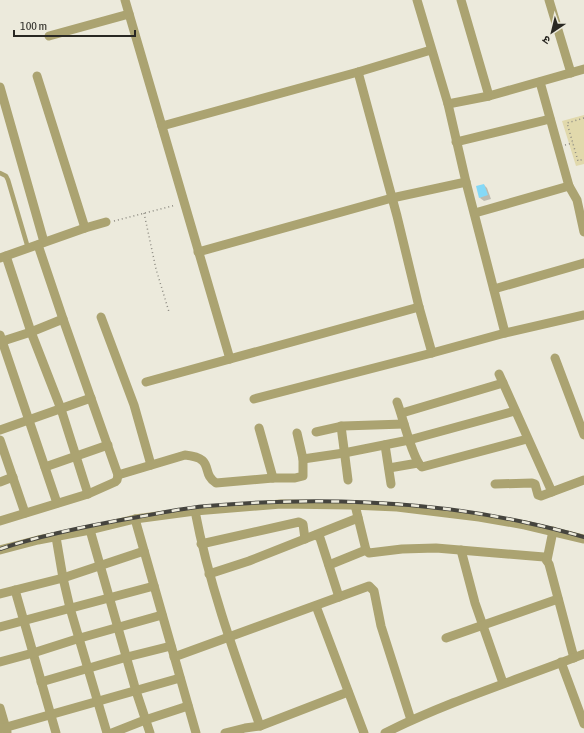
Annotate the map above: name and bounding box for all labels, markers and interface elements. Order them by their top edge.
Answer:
scale bar [14,12,135,38]
north arrow [532,12,572,52]
text: 100 m [20,19,47,33]
text: उ [540,33,552,47]

